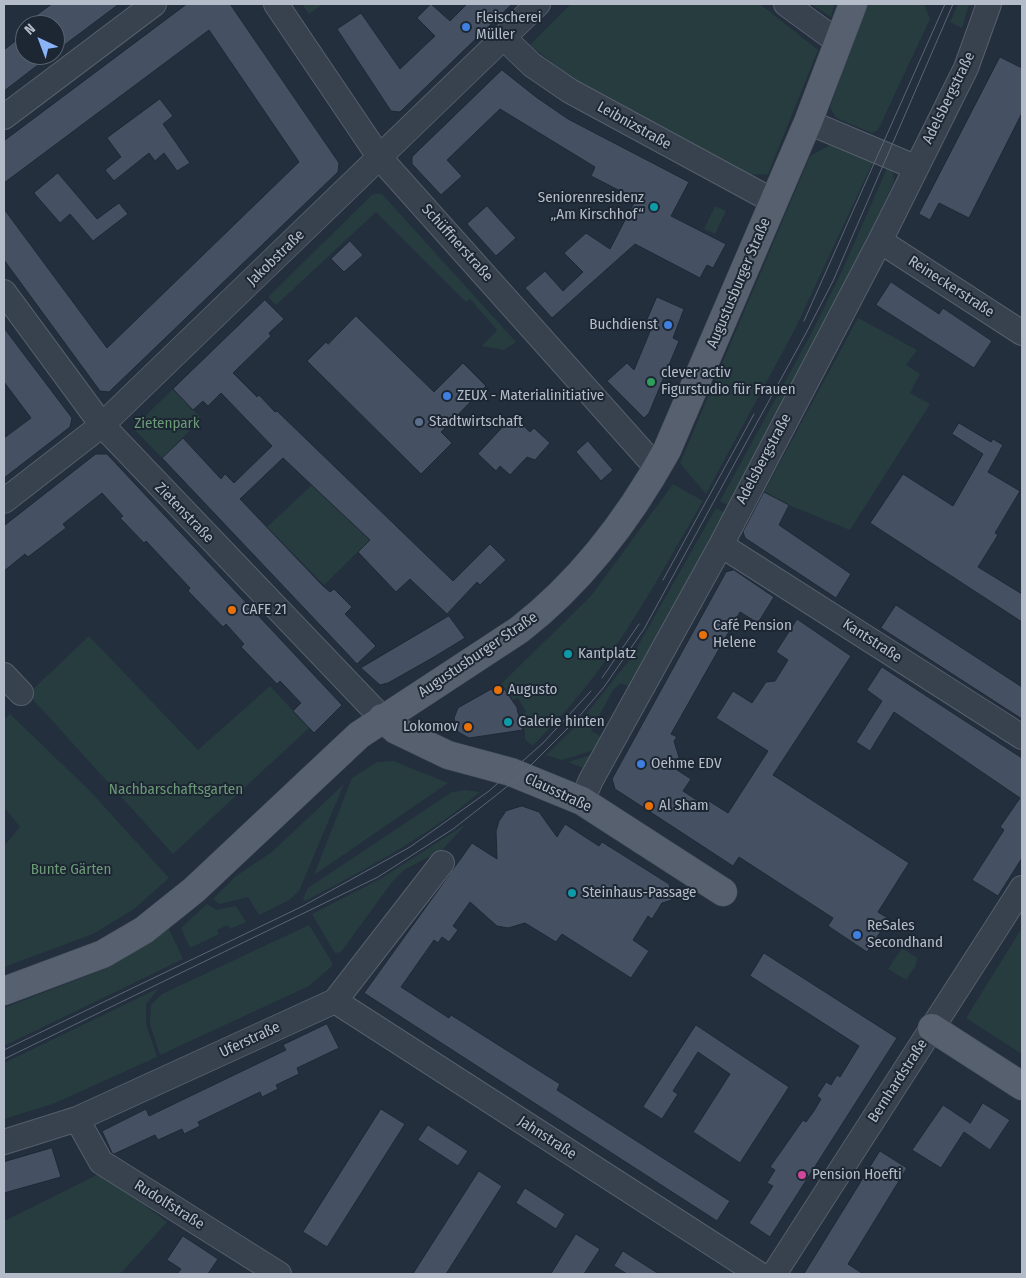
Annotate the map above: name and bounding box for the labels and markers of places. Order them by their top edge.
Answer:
place label: Fleischerei Müller [476,9,542,44]
marker: Fleischerei Müller [460,21,472,33]
place label: Seniorenresidenz „Am Kirschhof“ [538,189,644,224]
marker: Seniorenresidenz „Am Kirschhof“ [648,201,660,213]
place label: Buchdienst [589,316,658,334]
marker: Buchdienst [662,319,674,331]
place label: clever activ Figurstudio für Frauen [661,364,796,399]
marker: clever activ Figurstudio für Frauen [645,376,657,388]
place label: ZEUX - Materialinitiative [457,387,604,405]
marker: ZEUX - Materialinitiative [441,390,453,402]
place label: Stadtwirtschaft [429,413,523,431]
marker: Stadtwirtschaft [413,416,425,428]
place label: CAFE 21 [242,601,287,619]
marker: CAFE 21 [226,604,238,616]
place label: Café Pension Helene [713,617,792,652]
marker: Café Pension Helene [697,629,709,641]
place label: Kantplatz [578,645,636,663]
marker: Kantplatz [562,648,574,660]
place label: Augusto [508,681,557,699]
marker: Augusto [492,684,504,696]
place label: Galerie hinten [518,713,605,731]
marker: Galerie hinten [502,716,514,728]
place label: Lokomov [403,718,458,736]
marker: Lokomov [462,721,474,733]
place label: Oehme EDV [651,755,722,773]
marker: Oehme EDV [635,758,647,770]
place label: Al Sham [659,797,709,815]
marker: Al Sham [643,800,655,812]
place label: Steinhaus-Passage [582,884,696,902]
marker: Steinhaus-Passage [566,887,578,899]
place label: ReSales Secondhand [867,917,943,952]
marker: ReSales Secondhand [851,929,863,941]
place label: Pension Hoefti [812,1166,902,1184]
marker: Pension Hoefti [796,1169,808,1181]

